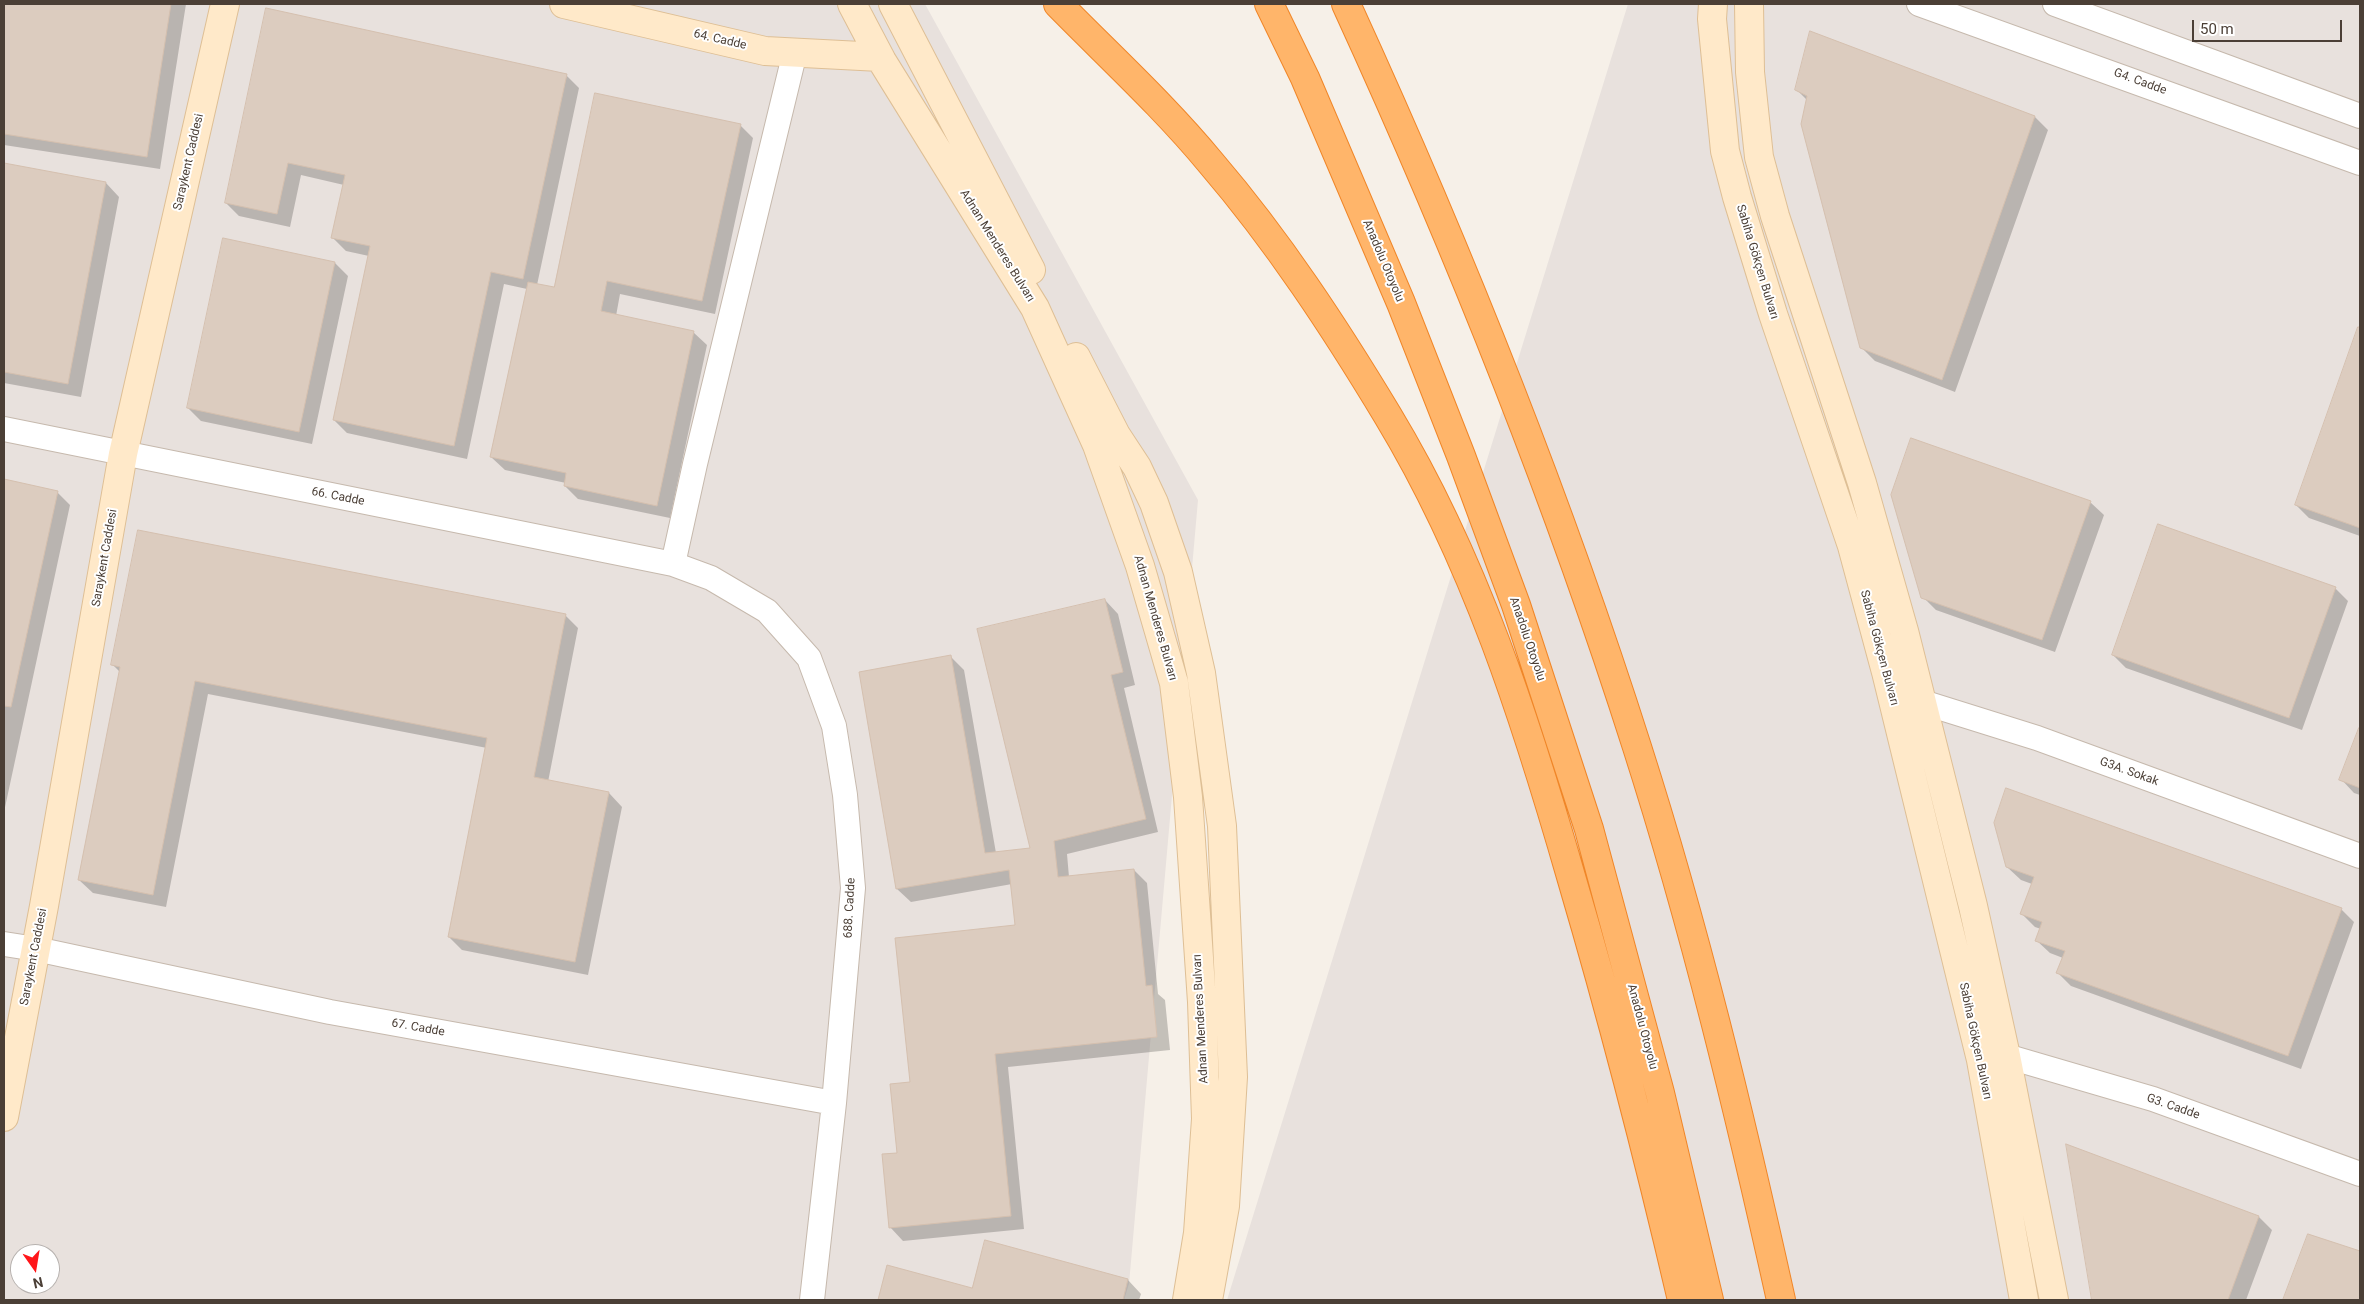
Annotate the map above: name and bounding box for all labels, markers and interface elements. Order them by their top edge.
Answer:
scale bar [2194,10,2344,42]
text: 50 m [2200,20,2234,38]
street label: 64. Cadde [692,27,748,53]
street label: G4. Cadde [2112,66,2168,98]
street label: Saraykent Caddesi [171,112,207,212]
street label: Adnan Menderes Bulvarı [957,187,1037,305]
street label: Sabiha Gökçen Bulvarı [1733,203,1781,321]
street label: Anadolu Otoyolu [1359,218,1407,304]
street label: 66. Cadde [310,485,366,509]
street label: Saraykent Caddesi [89,508,121,608]
street label: Adnan Menderes Bulvarı [1130,554,1180,682]
street label: Sabiha Gökçen Bulvarı [1857,589,1901,707]
street label: Anadolu Otoyolu [1506,595,1548,683]
street label: G3A. Sokak [2098,755,2160,789]
street label: 688. Cadde [841,877,859,939]
street label: Saraykent Caddesi [18,907,50,1007]
street label: Adnan Menderes Bulvarı [1190,954,1212,1084]
street label: Sabiha Gökçen Bulvarı [1956,981,1994,1101]
street label: Anadolu Otoyolu [1624,983,1660,1071]
street label: 67. Cadde [390,1016,446,1040]
street label: G3. Cadde [2145,1091,2201,1123]
north arrow [10,1244,60,1294]
text: N [32,1274,45,1292]

